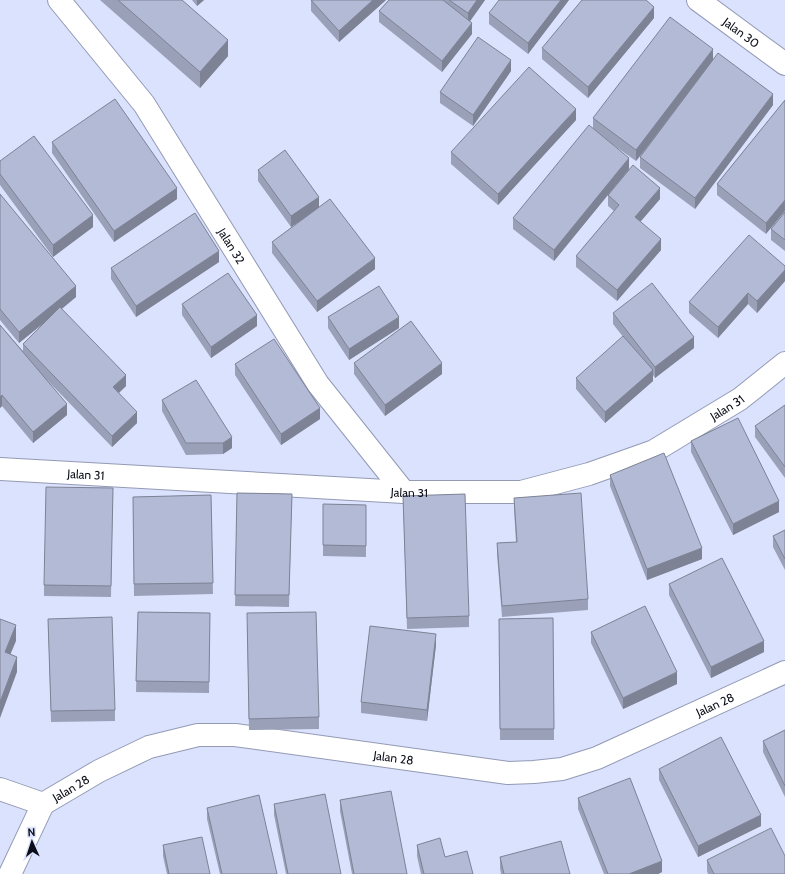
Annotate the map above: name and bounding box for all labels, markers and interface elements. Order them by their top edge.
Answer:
street label: Jalan 30 [719,13,763,50]
street label: Jalan 32 [215,224,249,266]
street label: Jalan 31 [706,391,747,424]
street label: Jalan 31 [66,465,105,482]
street label: Jalan 31 [389,484,428,500]
street label: Jalan 28 [692,689,736,720]
street label: Jalan 28 [372,747,415,767]
street label: Jalan 28 [49,771,92,805]
north arrow [12,822,52,862]
text: N [27,825,36,839]

